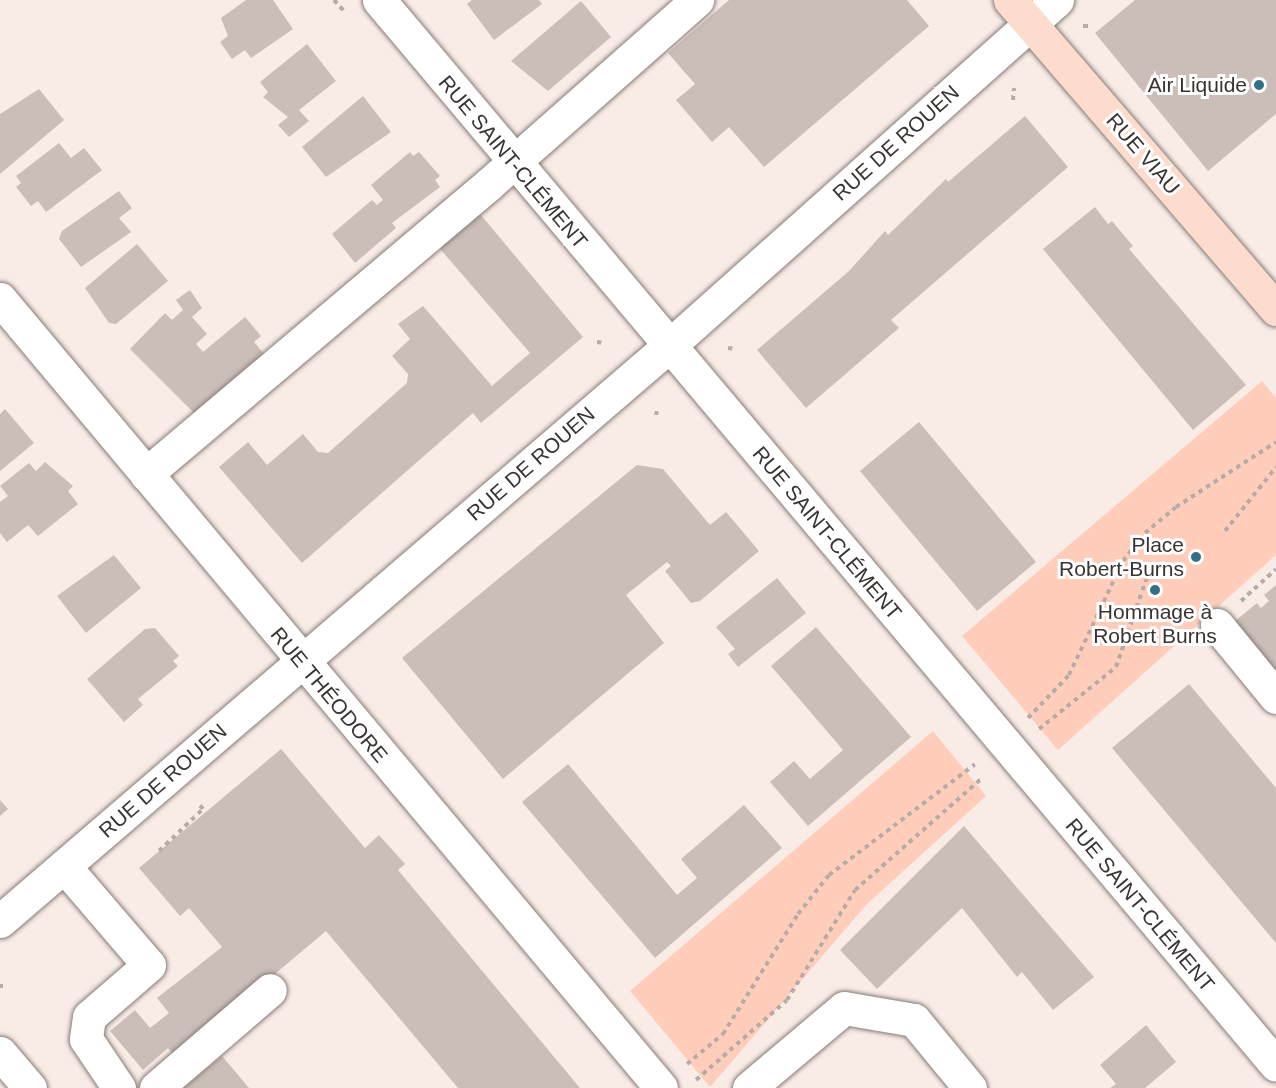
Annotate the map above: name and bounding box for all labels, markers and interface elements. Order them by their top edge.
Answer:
street label: RUE SAINT-CLÉMENT [433,70,593,254]
place label: Air Liquide [1148,72,1247,98]
marker: Air Liquide [1252,78,1266,92]
street label: RUE DE ROUEN [828,80,964,206]
street label: RUE VIAU [1101,108,1185,200]
street label: RUE DE ROUEN [462,402,600,526]
street label: RUE SAINT-CLÉMENT [747,441,907,625]
place label: Place Robert-Burns [1059,532,1184,582]
marker: Place Robert-Burns [1189,550,1203,564]
marker: Hommage à Robert Burns [1148,583,1162,597]
place label: Hommage à Robert Burns [1093,599,1217,649]
street label: RUE THÉODORE [265,622,393,768]
street label: RUE DE ROUEN [94,719,232,843]
street label: RUE SAINT-CLÉMENT [1060,813,1220,997]

